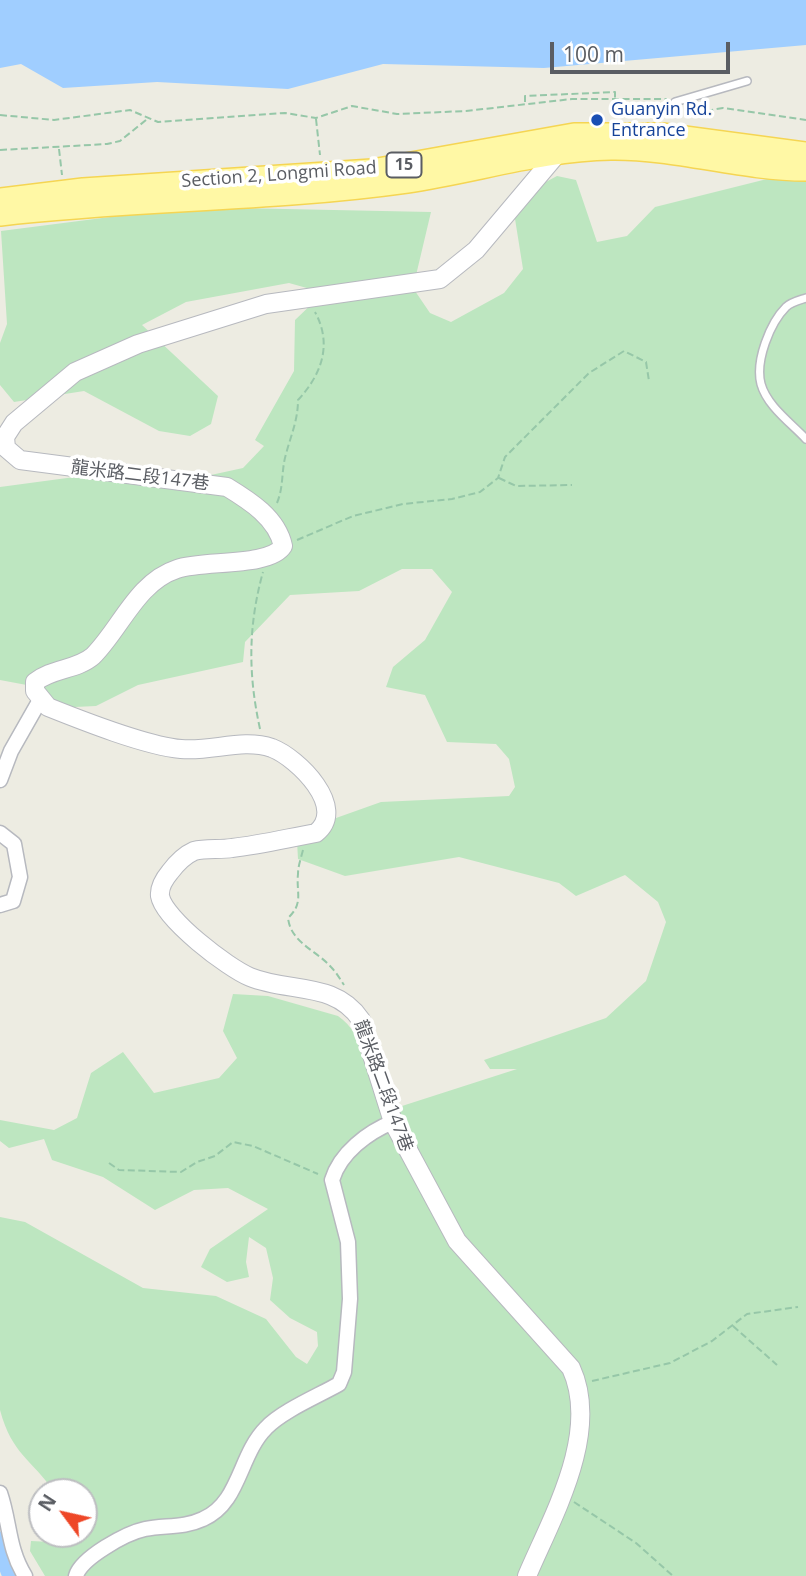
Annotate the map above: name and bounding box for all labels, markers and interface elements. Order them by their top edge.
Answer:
scale bar [554,28,734,72]
text: 100 m [563,40,624,68]
place label: Guanyin Rd. Entrance [611,99,712,142]
marker: Guanyin Rd. Entrance [589,112,605,128]
road number: 15 [386,153,422,178]
street label: Section 2, Longmi Road [181,157,377,193]
street label: 龍米路二段147巷 [70,457,210,495]
street label: 龍米路二段147巷 [349,1017,417,1155]
north arrow [28,1478,98,1548]
text: N [32,1489,62,1516]

